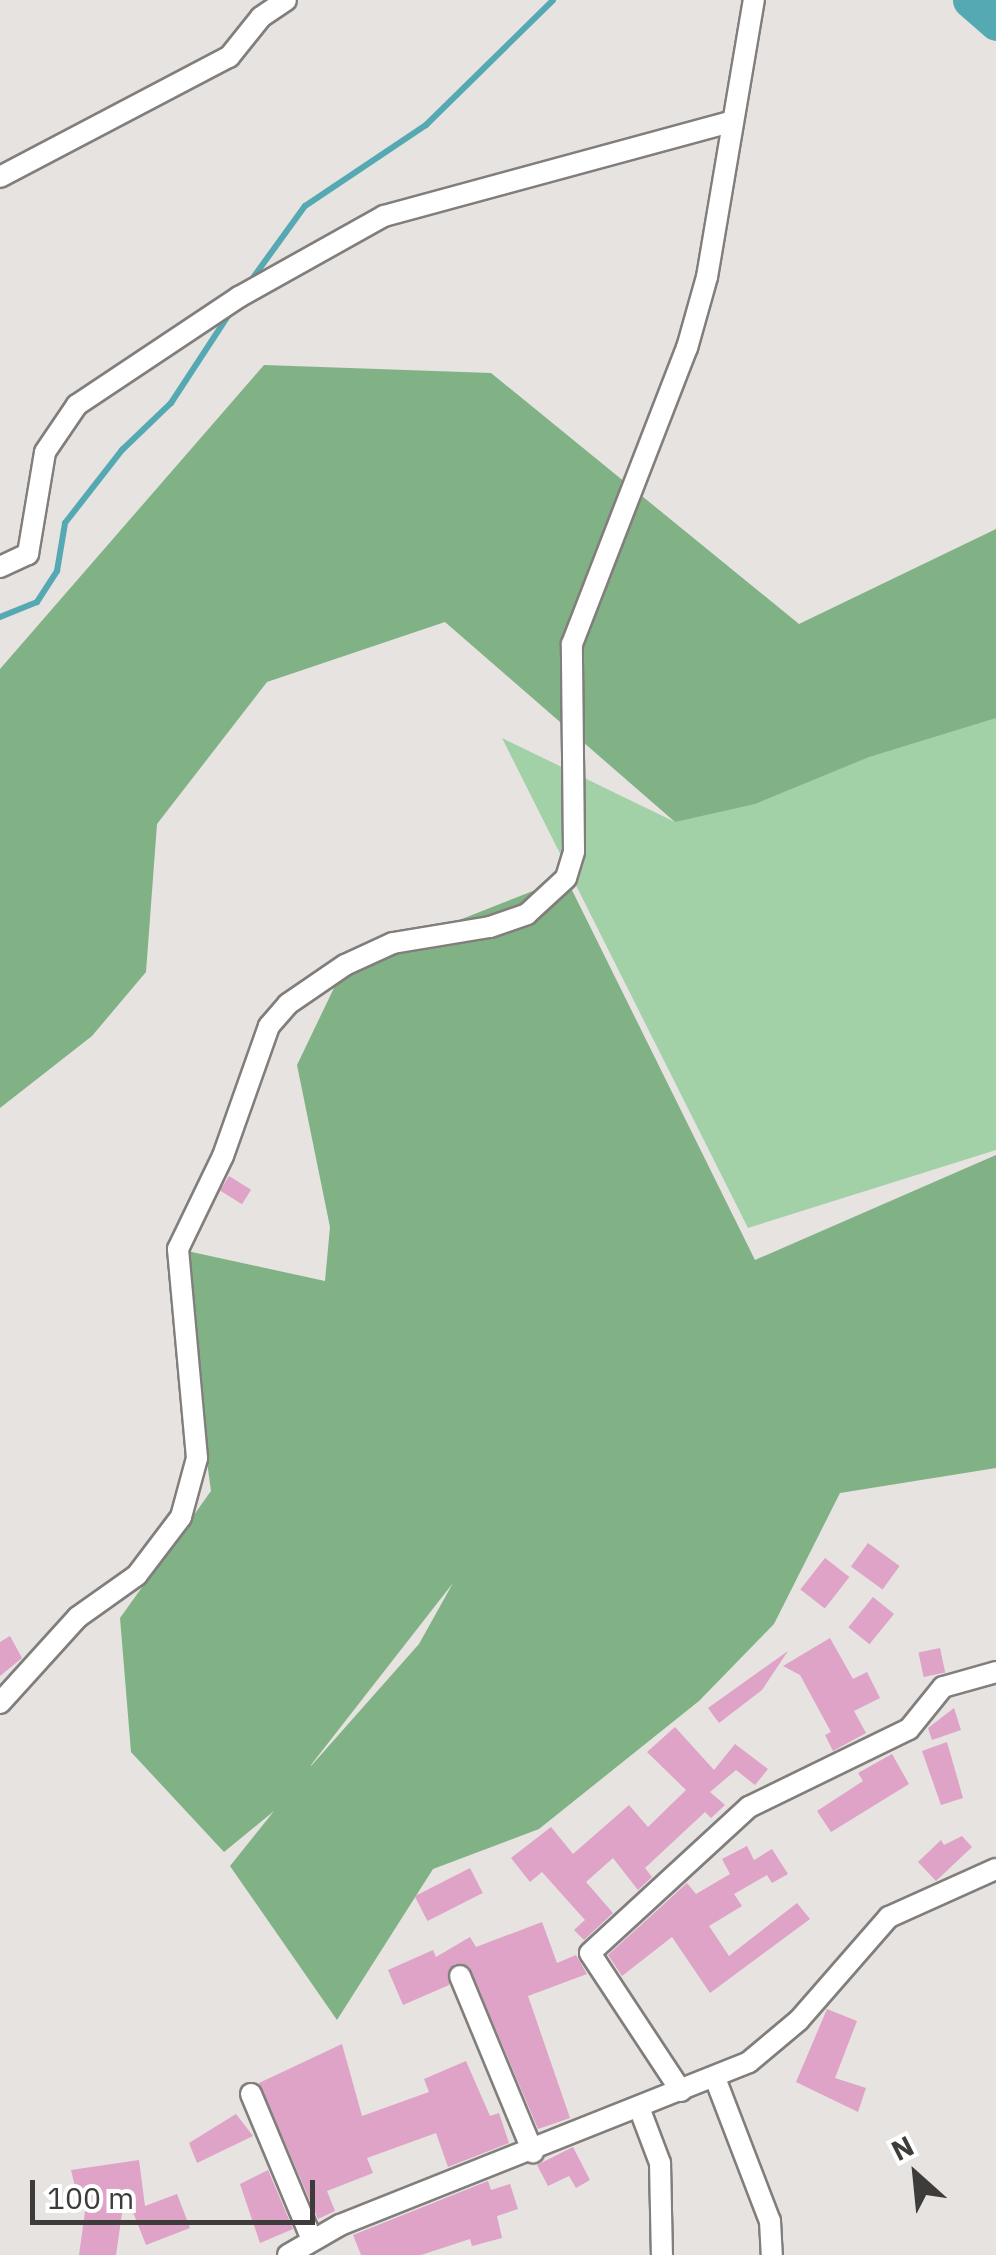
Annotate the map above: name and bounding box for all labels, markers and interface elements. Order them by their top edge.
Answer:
north arrow [866,2125,966,2225]
text: N [885,2127,920,2169]
scale bar [35,2160,320,2222]
text: 100 m [47,2178,134,2217]

